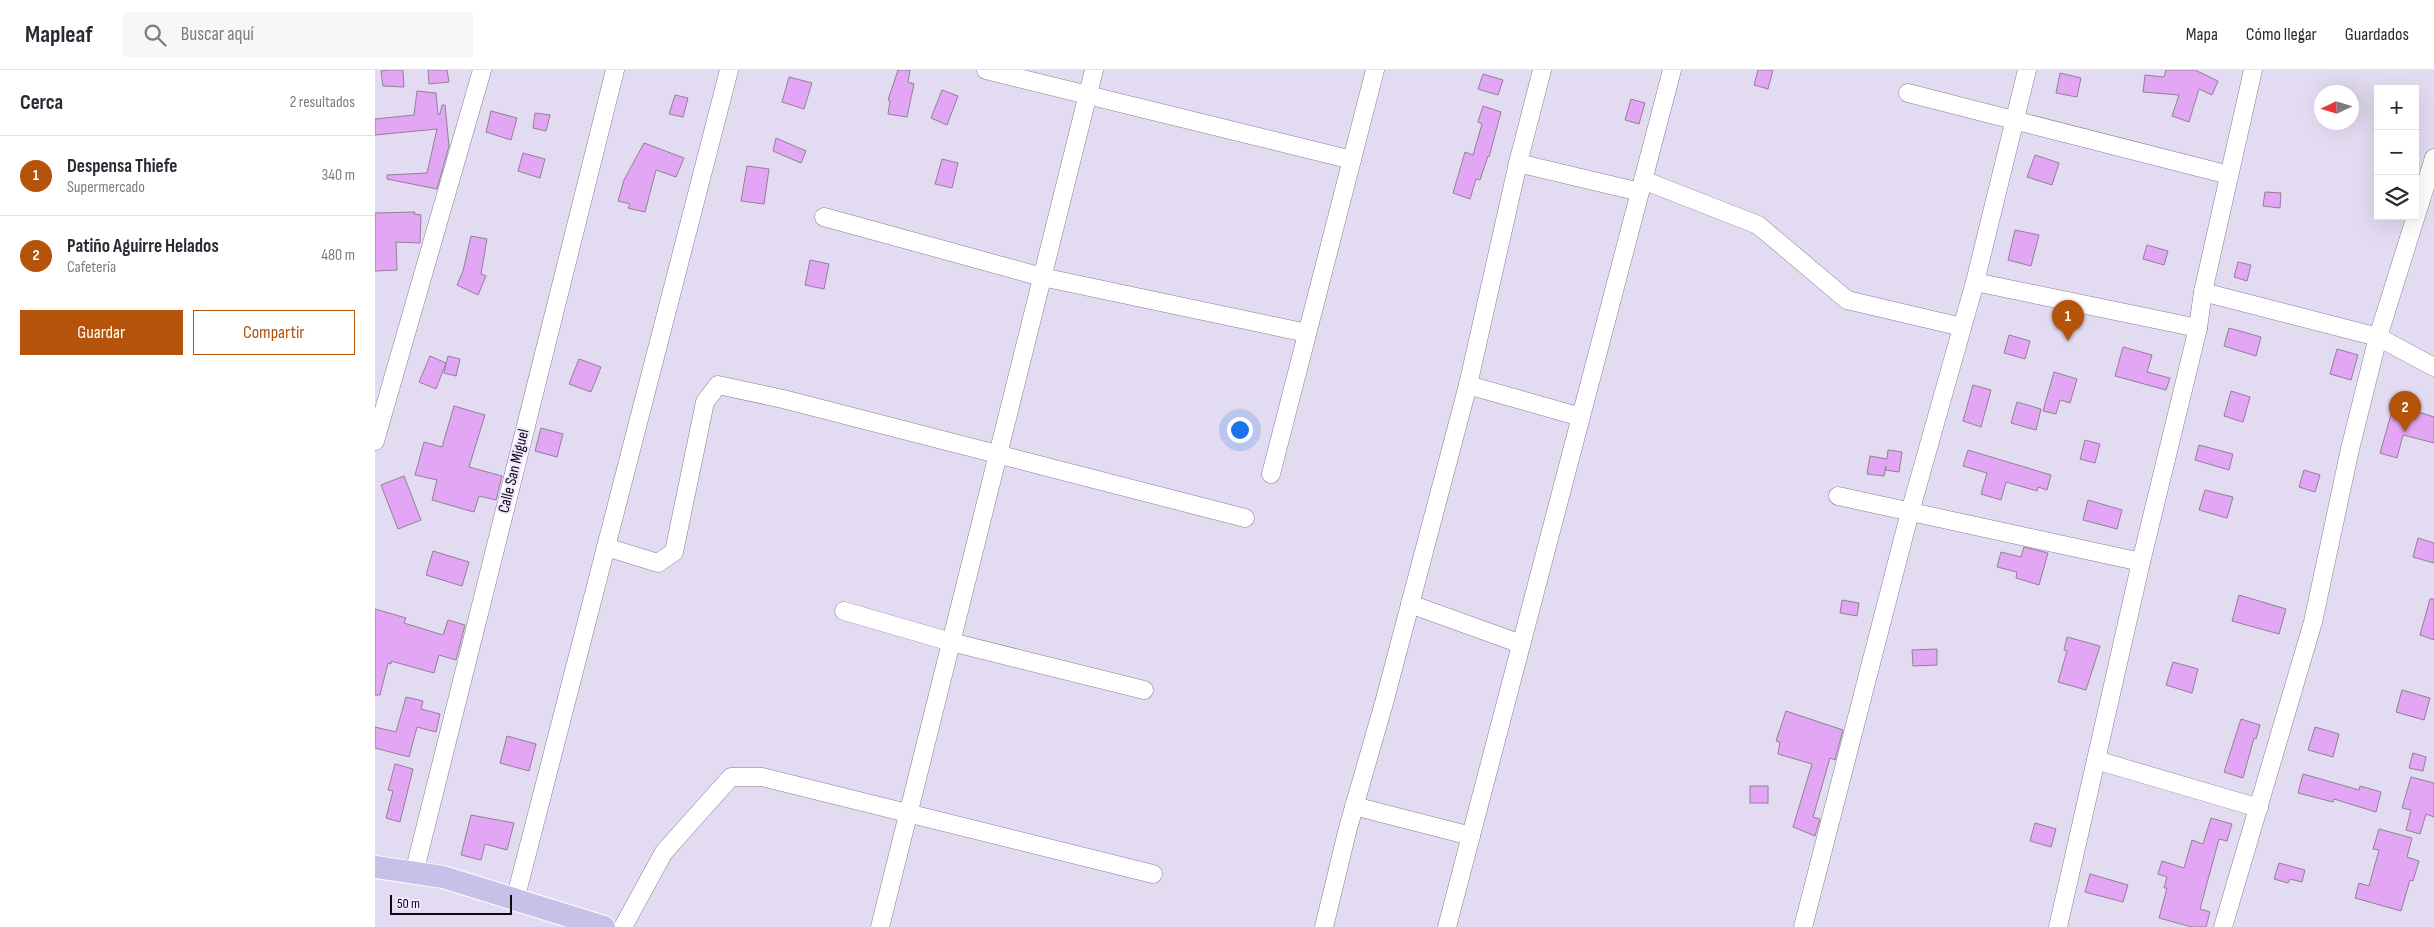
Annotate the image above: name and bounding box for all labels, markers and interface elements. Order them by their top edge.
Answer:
search box [123,12,473,57]
text: Mapleaf [25,20,93,49]
icon: search [141,21,169,49]
text: Buscar aquí [181,23,254,46]
text: Mapa [2186,24,2218,45]
text: Cómo llegar [2246,24,2317,45]
text: Guardados [2345,24,2409,45]
north arrow [2314,85,2359,130]
map controls [2374,85,2419,220]
button: + [2374,85,2419,130]
text: Cerca [20,90,63,115]
text: 2 resultados [290,93,355,112]
button: − [2374,130,2419,175]
text: Despensa Thiefe [67,155,177,178]
text: 1 [33,166,39,185]
text: 340 m [322,166,355,185]
button: layers [2374,175,2419,220]
text: Supermercado [67,178,145,197]
text: Patiño Aguirre Helados [67,235,219,258]
text: 2 [32,246,40,265]
text: 480 m [321,246,355,265]
text: Cafetería [67,258,116,277]
pin: 1 [2052,300,2084,341]
button: Guardar [20,310,183,355]
button: Compartir [193,310,355,355]
pin: 2 [2389,391,2421,432]
your location [1227,417,1253,443]
street label: Calle San Miguel [494,427,534,515]
scale bar [390,892,513,915]
text: 50 m [397,895,420,912]

